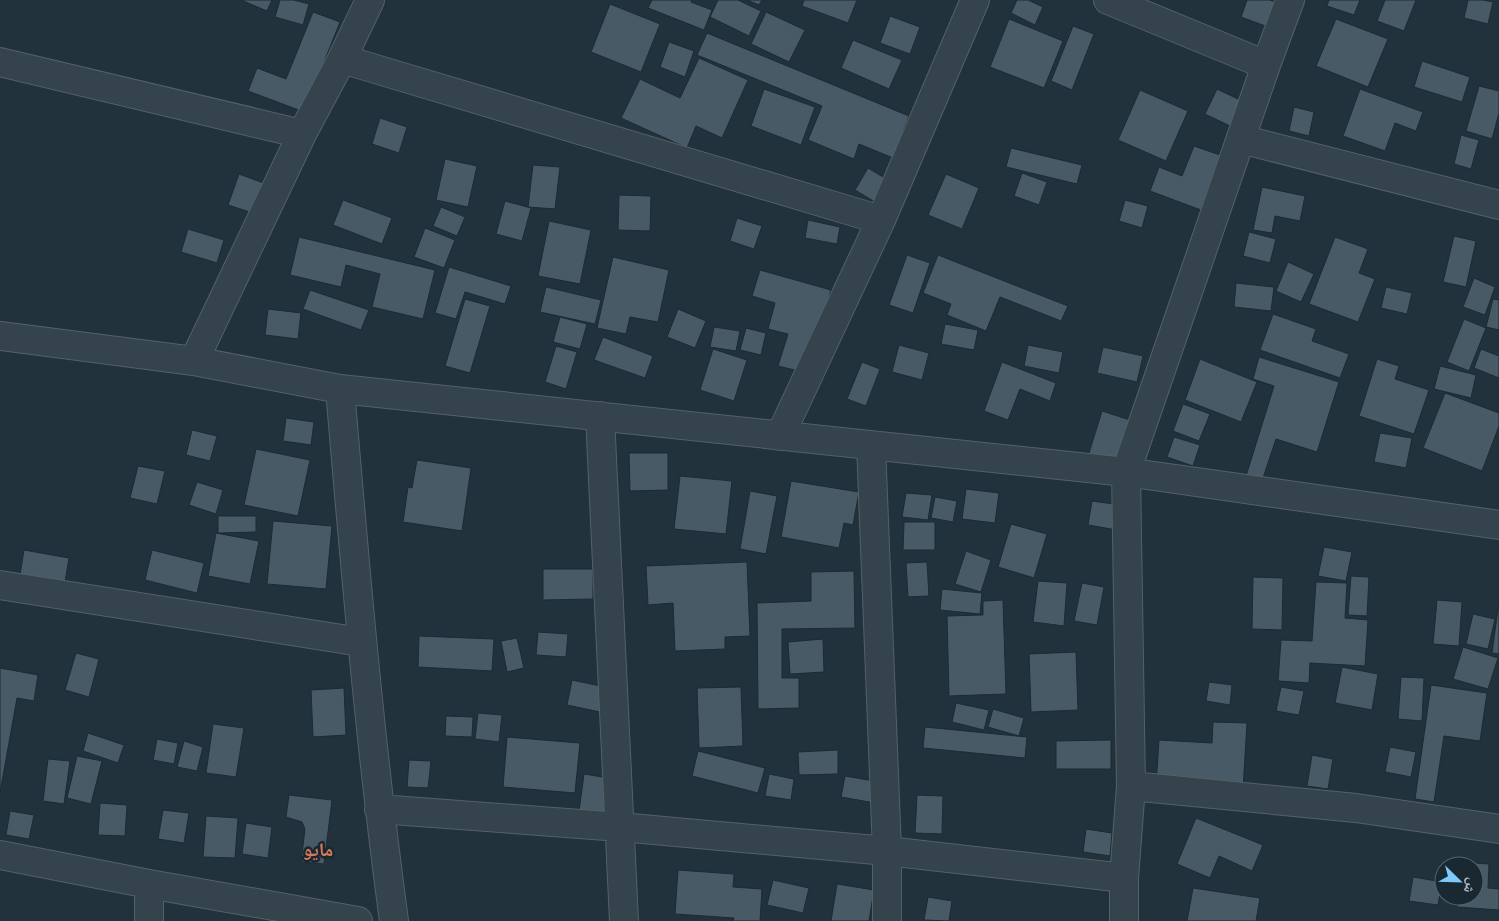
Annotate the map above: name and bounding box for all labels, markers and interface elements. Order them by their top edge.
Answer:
district label: مايو [303,836,333,862]
north arrow [1434,856,1484,906]
text: ش [1460,876,1482,897]

